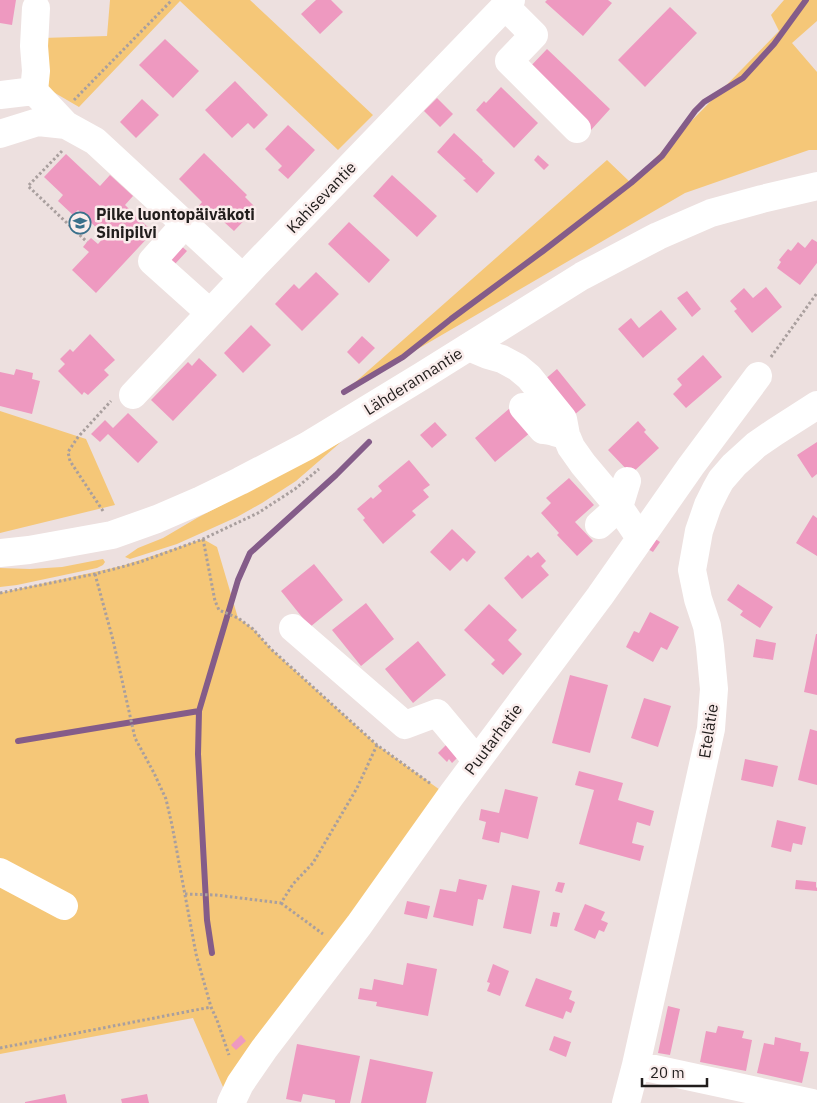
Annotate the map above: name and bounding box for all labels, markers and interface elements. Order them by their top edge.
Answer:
street label: Kahisevantie [282,157,360,237]
place label: Pilke luontopäiväkoti Sinipilvi [96,204,255,242]
school or university icon: Pilke luontopäiväkoti Sinipilvi [68,211,92,235]
street label: Lähderannantie [360,343,466,419]
street label: Puutarhatie [460,699,526,779]
street label: Etelätie [694,702,722,760]
scale bar [642,1056,707,1088]
text: 20 m [650,1063,685,1082]

